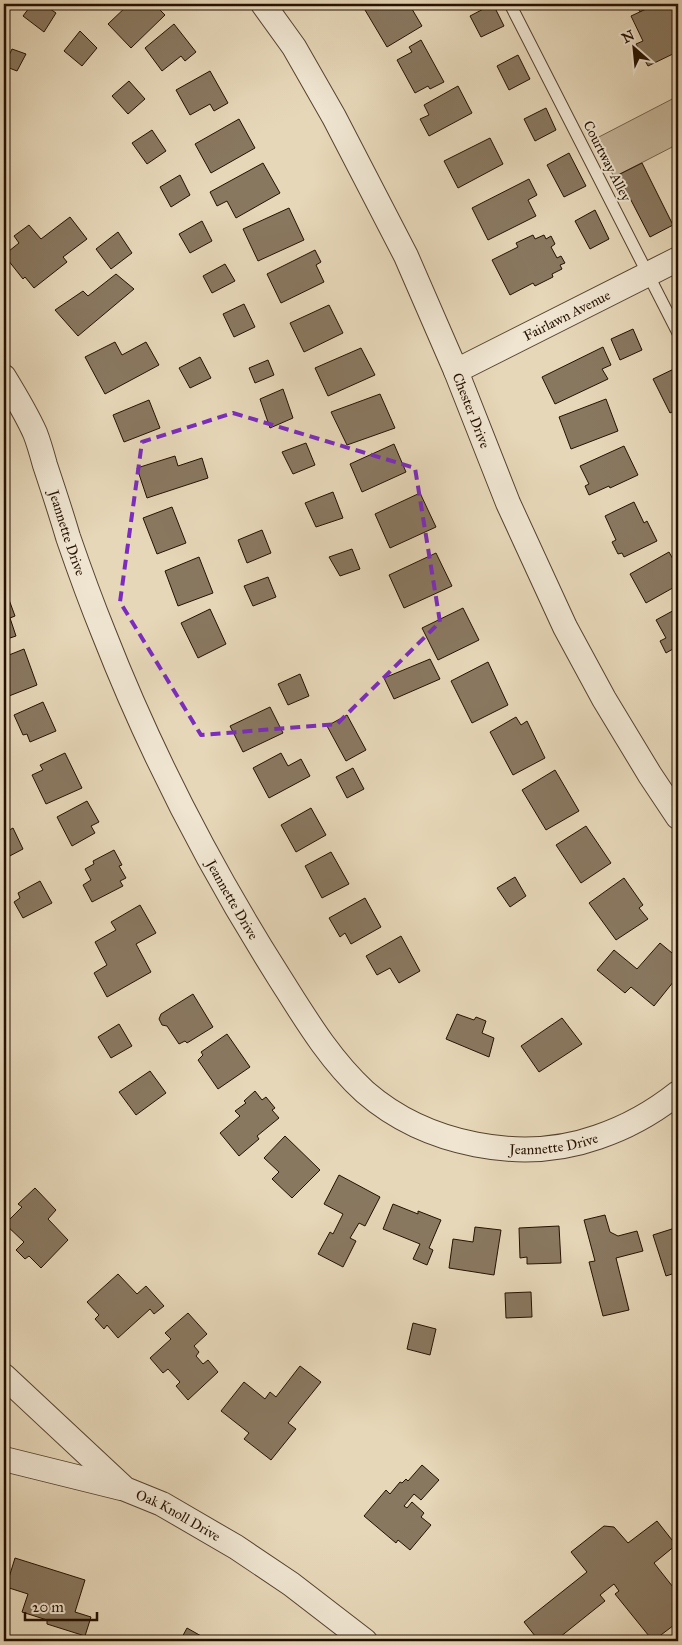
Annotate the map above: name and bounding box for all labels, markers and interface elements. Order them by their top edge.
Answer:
north arrow [610,22,660,72]
text: N [619,27,638,47]
street label: Courtway Alley [579,118,635,204]
street label: Fairlawn Avenue [520,286,613,344]
street label: Chester Drive [449,370,494,451]
street label: Jeannette Drive [44,486,89,578]
street label: Jeannette Drive [201,855,262,943]
street label: Jeannette Drive [507,1129,600,1159]
street label: Oak Knoll Drive [133,1486,224,1545]
scale bar [25,1590,98,1622]
text: 20 m [32,1598,64,1616]

